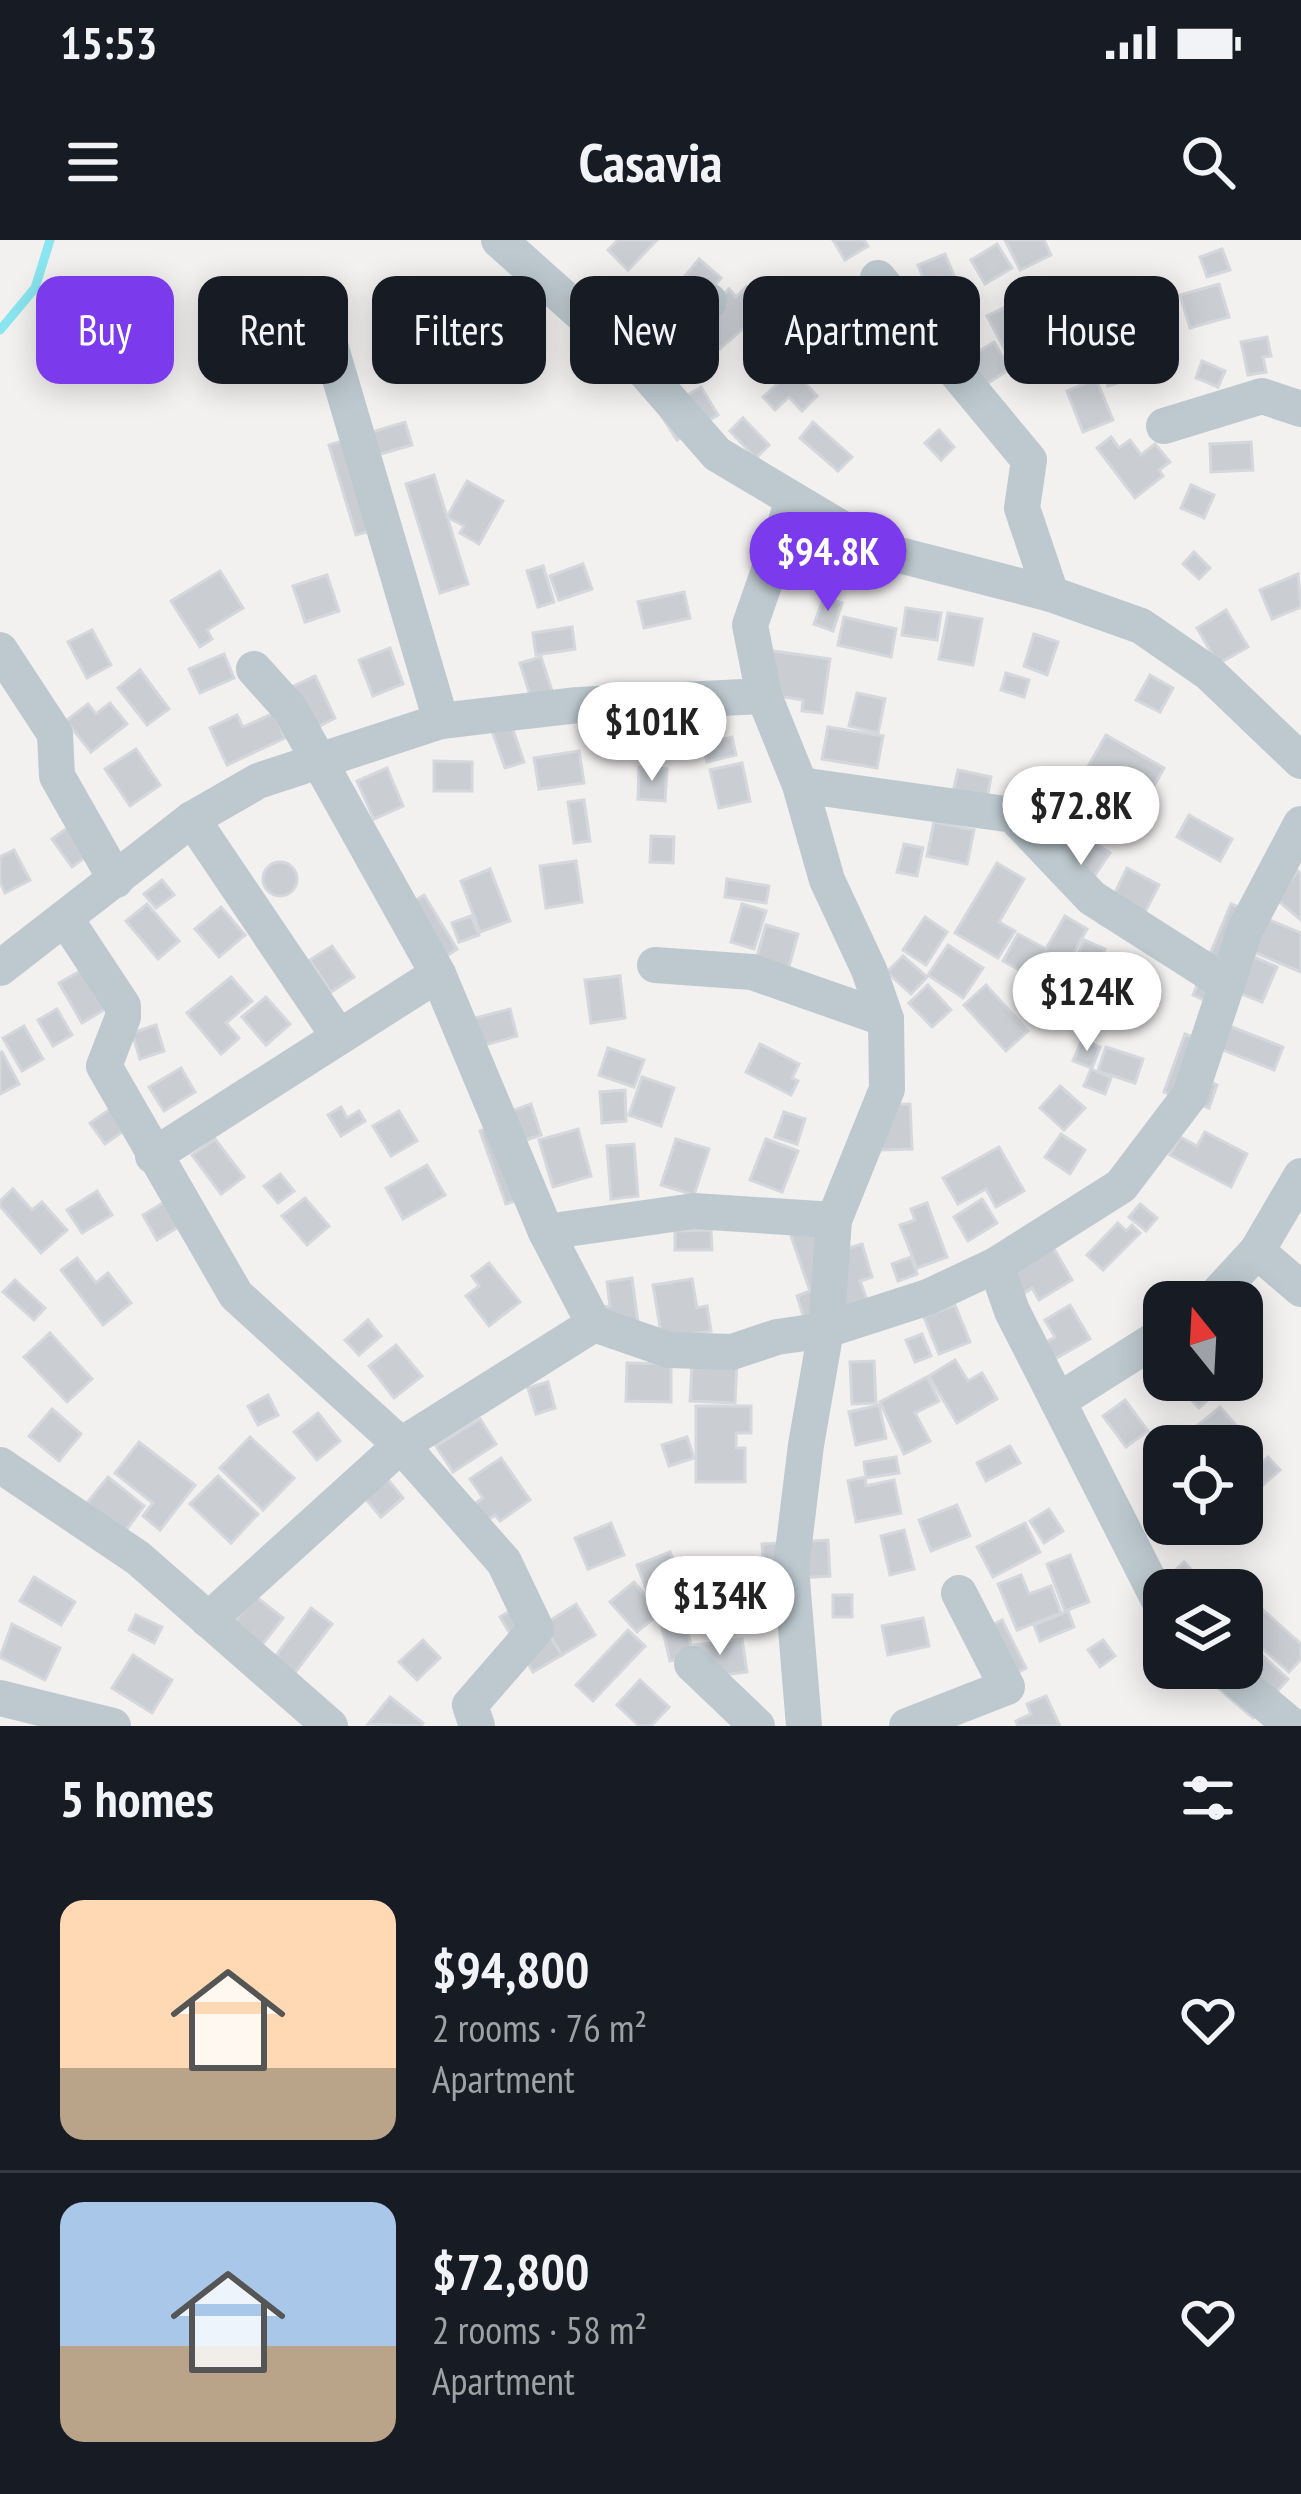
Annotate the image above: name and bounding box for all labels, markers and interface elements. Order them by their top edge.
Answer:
text: 15:53 [60,13,157,71]
text: Casavia [579,127,722,197]
icon: menu [60,129,126,195]
icon: search [1175,129,1241,195]
chip: Buy [36,276,174,384]
chip: Rent [198,276,348,384]
chip: Filters [372,276,546,384]
chip: New [570,276,719,384]
chip: Apartment [743,276,980,384]
chip: House [1004,276,1179,384]
pin: $94.8K [730,512,926,614]
text: $94.8K [776,525,880,576]
pin: $101K [568,682,736,784]
text: $101K [605,695,699,746]
pin: $72.8K [983,766,1179,868]
text: $72.8K [1029,779,1133,830]
pin: $124K [1003,952,1171,1054]
text: $124K [1040,965,1134,1016]
north arrow [1143,1281,1263,1401]
map controls [1143,1281,1263,1689]
button: locate [1143,1425,1263,1545]
pin: $134K [636,1556,804,1658]
text: $134K [673,1569,767,1620]
button: layers [1143,1569,1263,1689]
text: 5 homes [60,1765,214,1831]
icon: filters [1175,1765,1241,1831]
text: $94,800 [432,1936,589,2002]
icon: home [156,1948,300,2092]
icon: heart [1175,1987,1241,2053]
text: 2 rooms · 76 m² [432,2002,647,2053]
text: Apartment [432,2053,575,2104]
text: $72,800 [432,2238,589,2304]
icon: home [156,2250,300,2394]
icon: heart [1175,2289,1241,2355]
text: 2 rooms · 58 m² [432,2304,647,2355]
text: Apartment [432,2355,575,2406]

